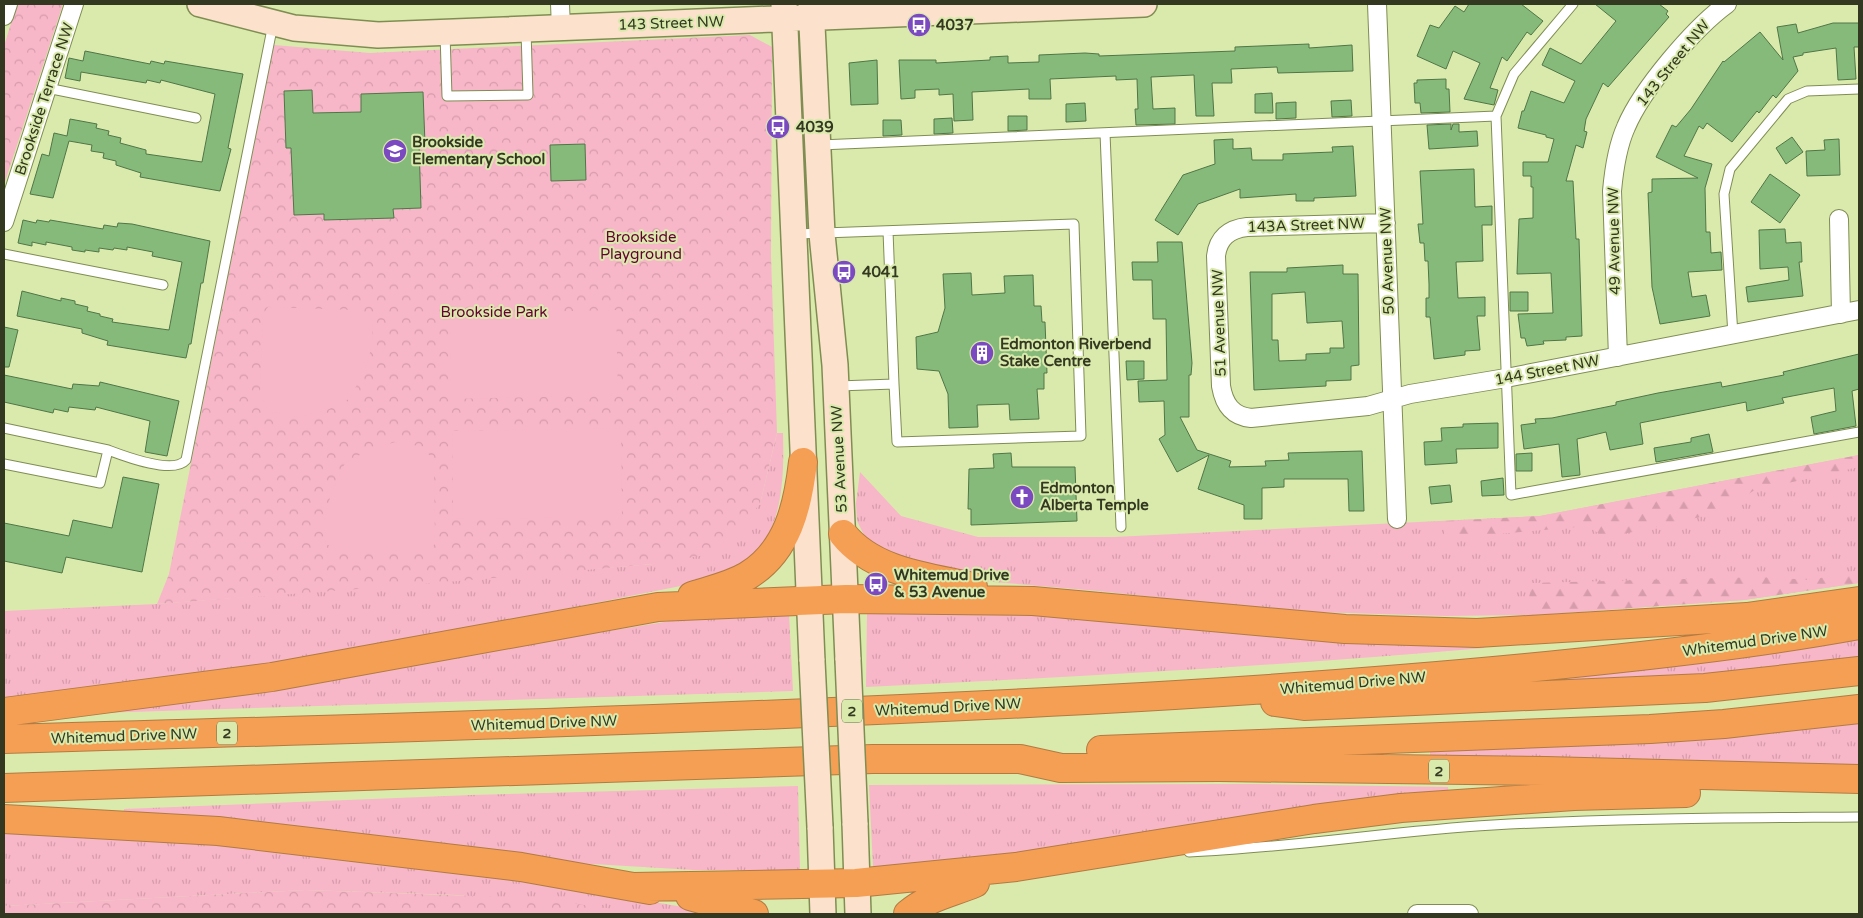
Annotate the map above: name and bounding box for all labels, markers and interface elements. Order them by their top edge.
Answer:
street label: 143 Street NW [618,12,724,34]
bus stop icon: 4037 [906,12,932,38]
place label: 4037 [936,16,974,34]
street label: 143 Street NW [1633,16,1713,110]
street label: Brookside Terrace NW [11,21,77,177]
bus stop icon: 4039 [765,114,791,140]
place label: 4039 [796,118,834,136]
place label: Brookside Elementary School [412,133,545,169]
school or university icon: Brookside Elementary School [382,138,408,164]
street label: 49 Avenue NW [1604,187,1624,295]
street label: 50 Avenue NW [1376,207,1398,315]
street label: 143A Street NW [1247,214,1365,236]
park label: Brookside Playground [600,228,682,263]
bus stop icon: 4041 [831,259,857,285]
place label: 4041 [862,263,900,281]
street label: 51 Avenue NW [1208,269,1230,377]
park label: Brookside Park [441,303,547,321]
place label: Edmonton Riverbend Stake Centre [1000,335,1152,370]
building icon: Edmonton Riverbend Stake Centre [969,340,995,366]
street label: 144 Street NW [1493,351,1601,389]
street label: 53 Avenue NW [827,405,851,513]
place label: Edmonton Alberta Temple [1040,479,1149,515]
church icon: Edmonton Alberta Temple [1009,484,1035,510]
place label: Whitemud Drive & 53 Avenue [894,566,1010,601]
bus stop icon: Whitemud Drive & 53 Avenue [863,571,889,597]
street label: Whitemud Drive NW [1681,622,1829,660]
street label: Whitemud Drive NW [1279,668,1427,698]
street label: Whitemud Drive NW [874,694,1022,720]
road number: 2 [842,699,862,722]
street label: Whitemud Drive NW [471,711,617,735]
road number: 2 [217,721,237,744]
street label: Whitemud Drive NW [51,724,197,748]
road number: 2 [1429,759,1449,782]

